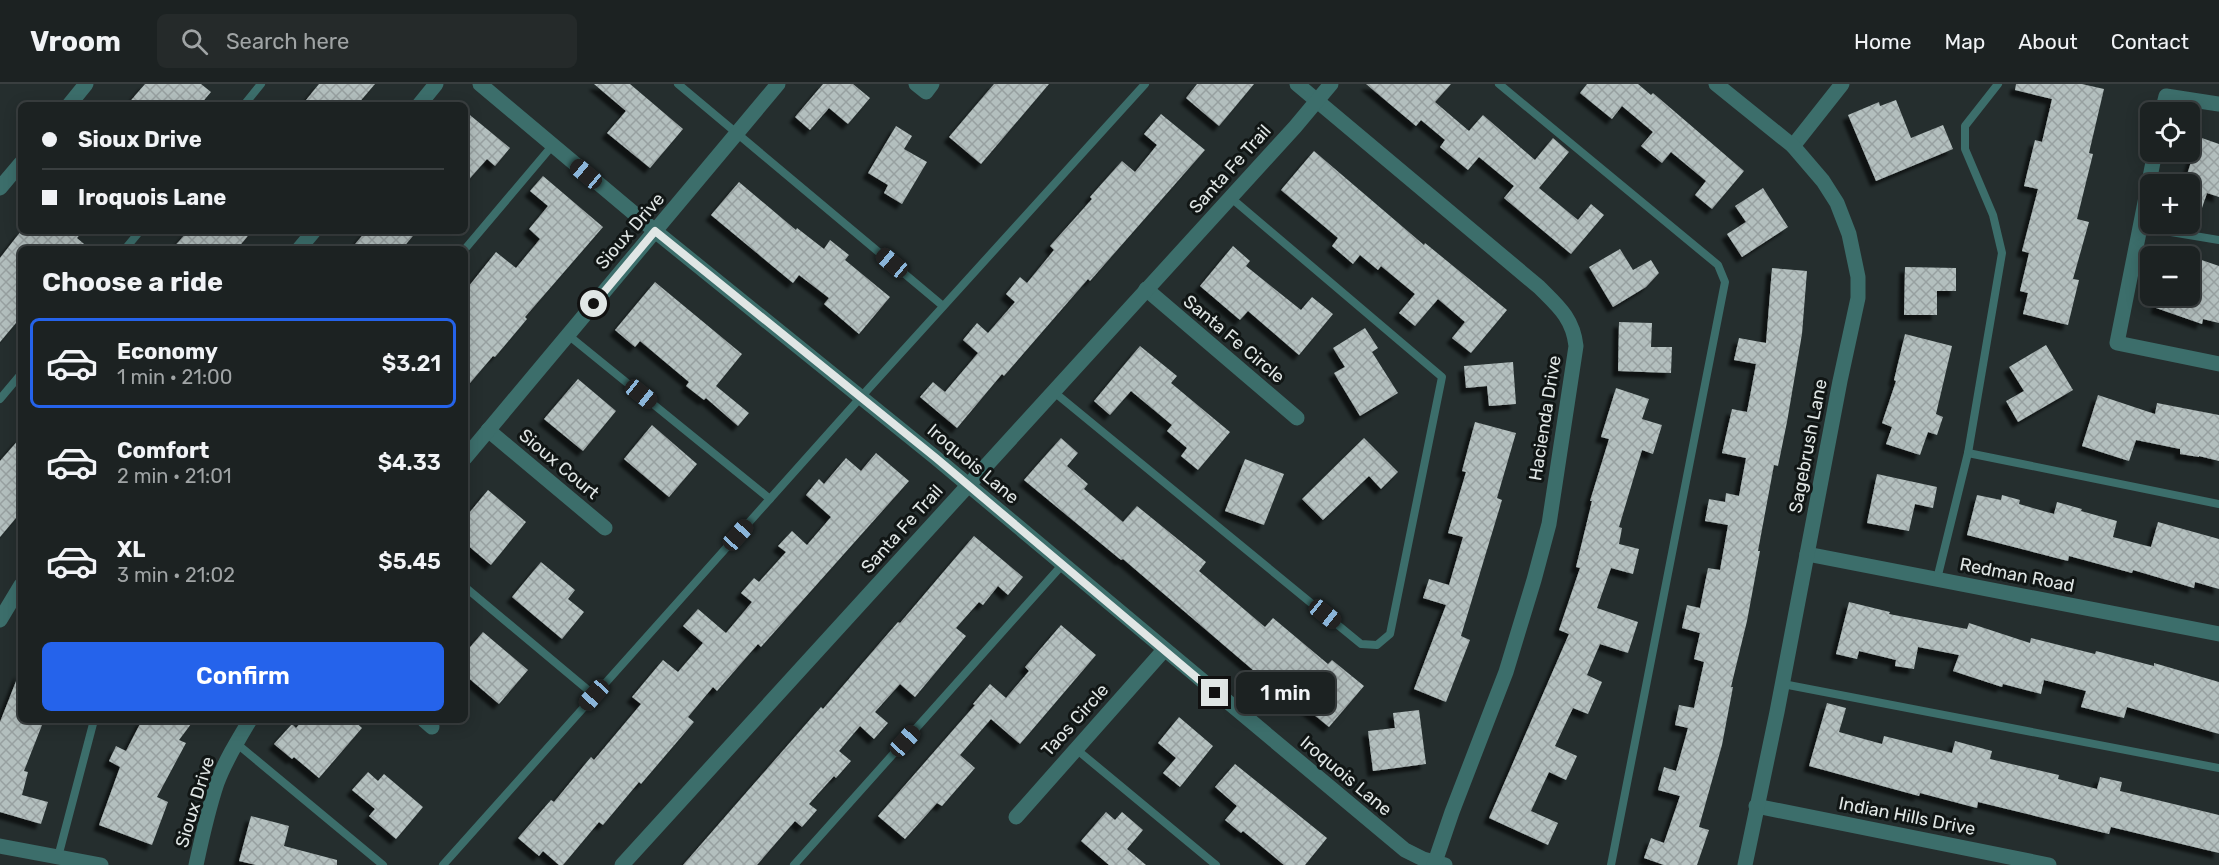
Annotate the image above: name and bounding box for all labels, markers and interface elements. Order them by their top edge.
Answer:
search box [157,14,577,68]
text: Vroom [30,25,121,58]
icon: search [178,25,211,58]
text: Search here [226,28,349,55]
text: Home [1854,29,1911,54]
text: Map [1944,29,1985,54]
text: About [2018,29,2078,54]
text: Contact [2111,29,2189,54]
map controls [2140,102,2200,306]
button: locate [2140,102,2200,162]
street label: Santa Fe Trail [1184,120,1276,218]
text: Sioux Drive [78,126,202,153]
car [566,156,606,192]
button: + [2140,174,2200,234]
text: Iroquois Lane [78,184,226,211]
street label: Sioux Drive [591,188,669,274]
car [872,245,912,281]
button: − [2140,246,2200,306]
text: Choose a ride [42,266,223,298]
route start [580,290,607,317]
street label: Santa Fe Circle [1179,290,1289,388]
icon: car [45,336,99,390]
text: Economy [117,338,218,365]
text: $3.21 [382,350,441,377]
street label: Hacienda Drive [1524,354,1566,482]
text: 1 min · 21:00 [117,365,232,389]
car [621,376,661,412]
street label: Sagebrush Lane [1784,377,1832,515]
street label: Iroquois Lane [923,419,1023,509]
street label: Sioux Court [514,424,604,504]
icon: car [45,435,99,489]
text: Comfort [117,437,209,464]
text: $4.33 [378,449,441,476]
text: 2 min · 21:01 [117,464,231,488]
street label: Santa Fe Trail [856,480,948,578]
car [719,516,757,554]
icon: car [45,534,99,588]
text: XL [117,536,145,563]
text: $5.45 [378,548,441,575]
street label: Redman Road [1958,553,2076,597]
text: 3 min · 21:02 [117,563,235,587]
car [1305,596,1345,632]
button: Confirm [42,642,444,711]
callout: 1 min [1236,672,1335,714]
car [575,676,613,714]
street label: Taos Circle [1037,679,1113,761]
route end [1201,679,1228,706]
text: 1 min [1260,681,1311,705]
car [886,722,924,760]
street label: Iroquois Lane [1296,731,1396,821]
street label: Sioux Drive [171,754,219,850]
street label: Indian Hills Drive [1837,792,1977,840]

